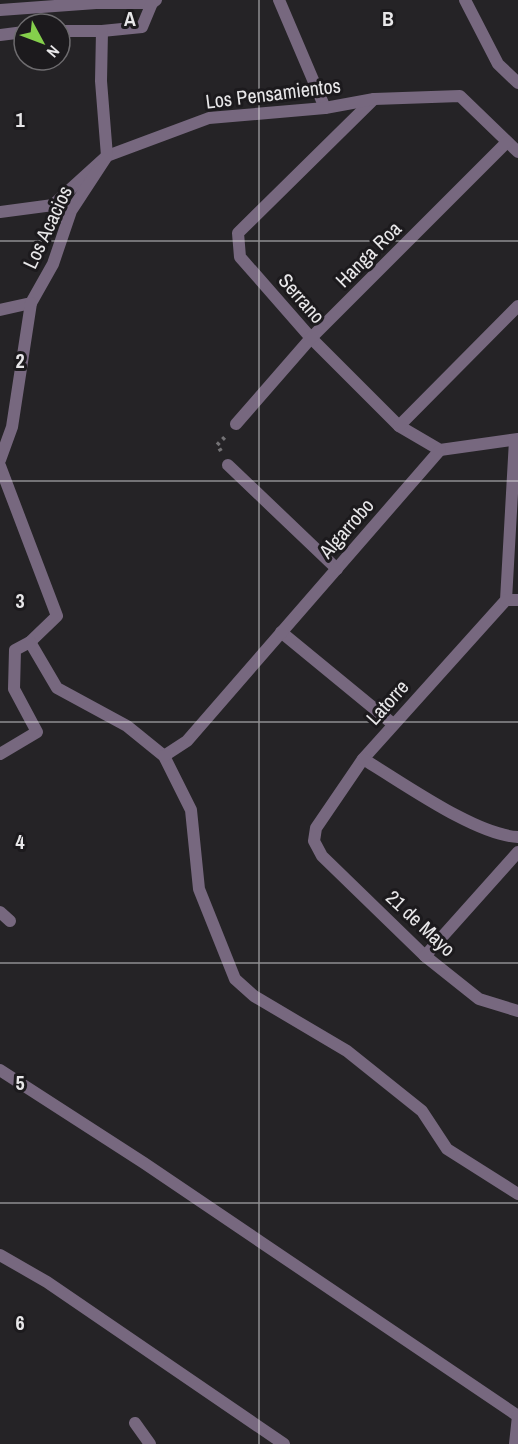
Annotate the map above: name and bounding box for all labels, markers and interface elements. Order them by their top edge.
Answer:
text: A [124,5,136,32]
text: B [382,5,394,32]
north arrow [12,12,72,72]
text: N [42,41,65,63]
street label: Los Pensamientos [204,71,342,115]
text: 1 [15,106,25,133]
street label: Los Acacios [16,181,78,273]
street label: Hanga Roa [329,215,407,293]
street label: Serrano [273,267,331,329]
text: 2 [15,347,25,374]
street label: Algarrobo [312,492,380,564]
text: 3 [15,587,25,614]
street label: Latorre [360,674,414,730]
text: 4 [15,828,25,855]
street label: 21 de Mayo [380,884,462,962]
text: 5 [15,1069,25,1096]
text: 6 [15,1309,25,1336]

